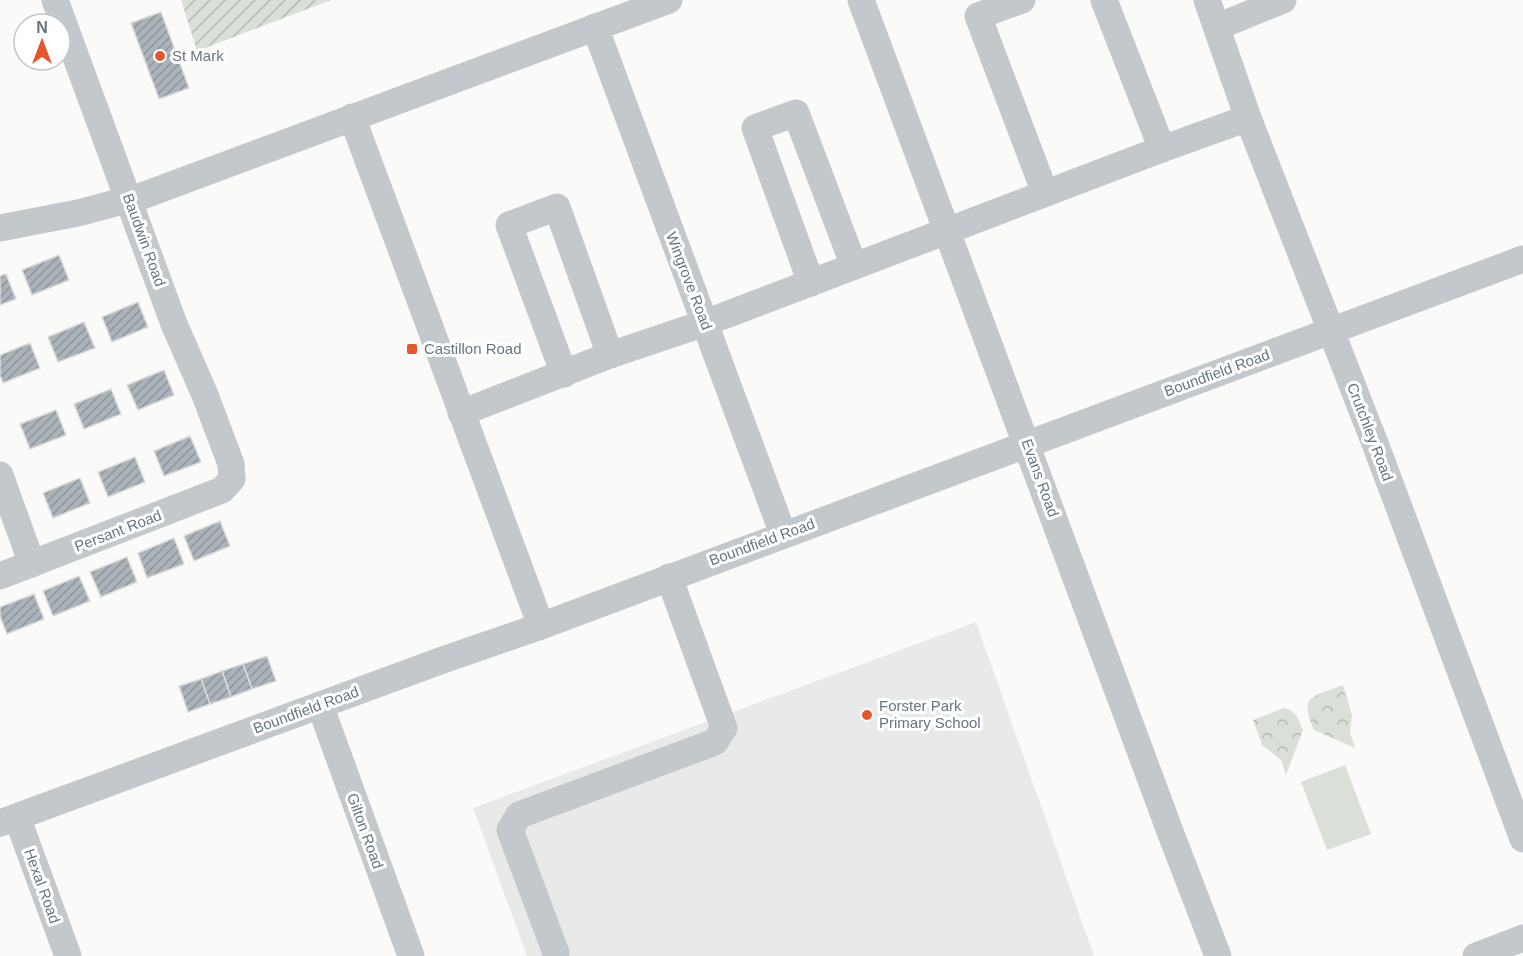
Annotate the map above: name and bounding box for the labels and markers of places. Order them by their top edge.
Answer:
place label: St Mark [172,47,224,64]
marker: St Mark [153,49,167,63]
place label: Castillon Road [424,340,522,357]
marker: Castillon Road [405,342,419,356]
place label: Forster Park Primary School [879,697,981,731]
marker: Forster Park Primary School [860,708,874,722]

